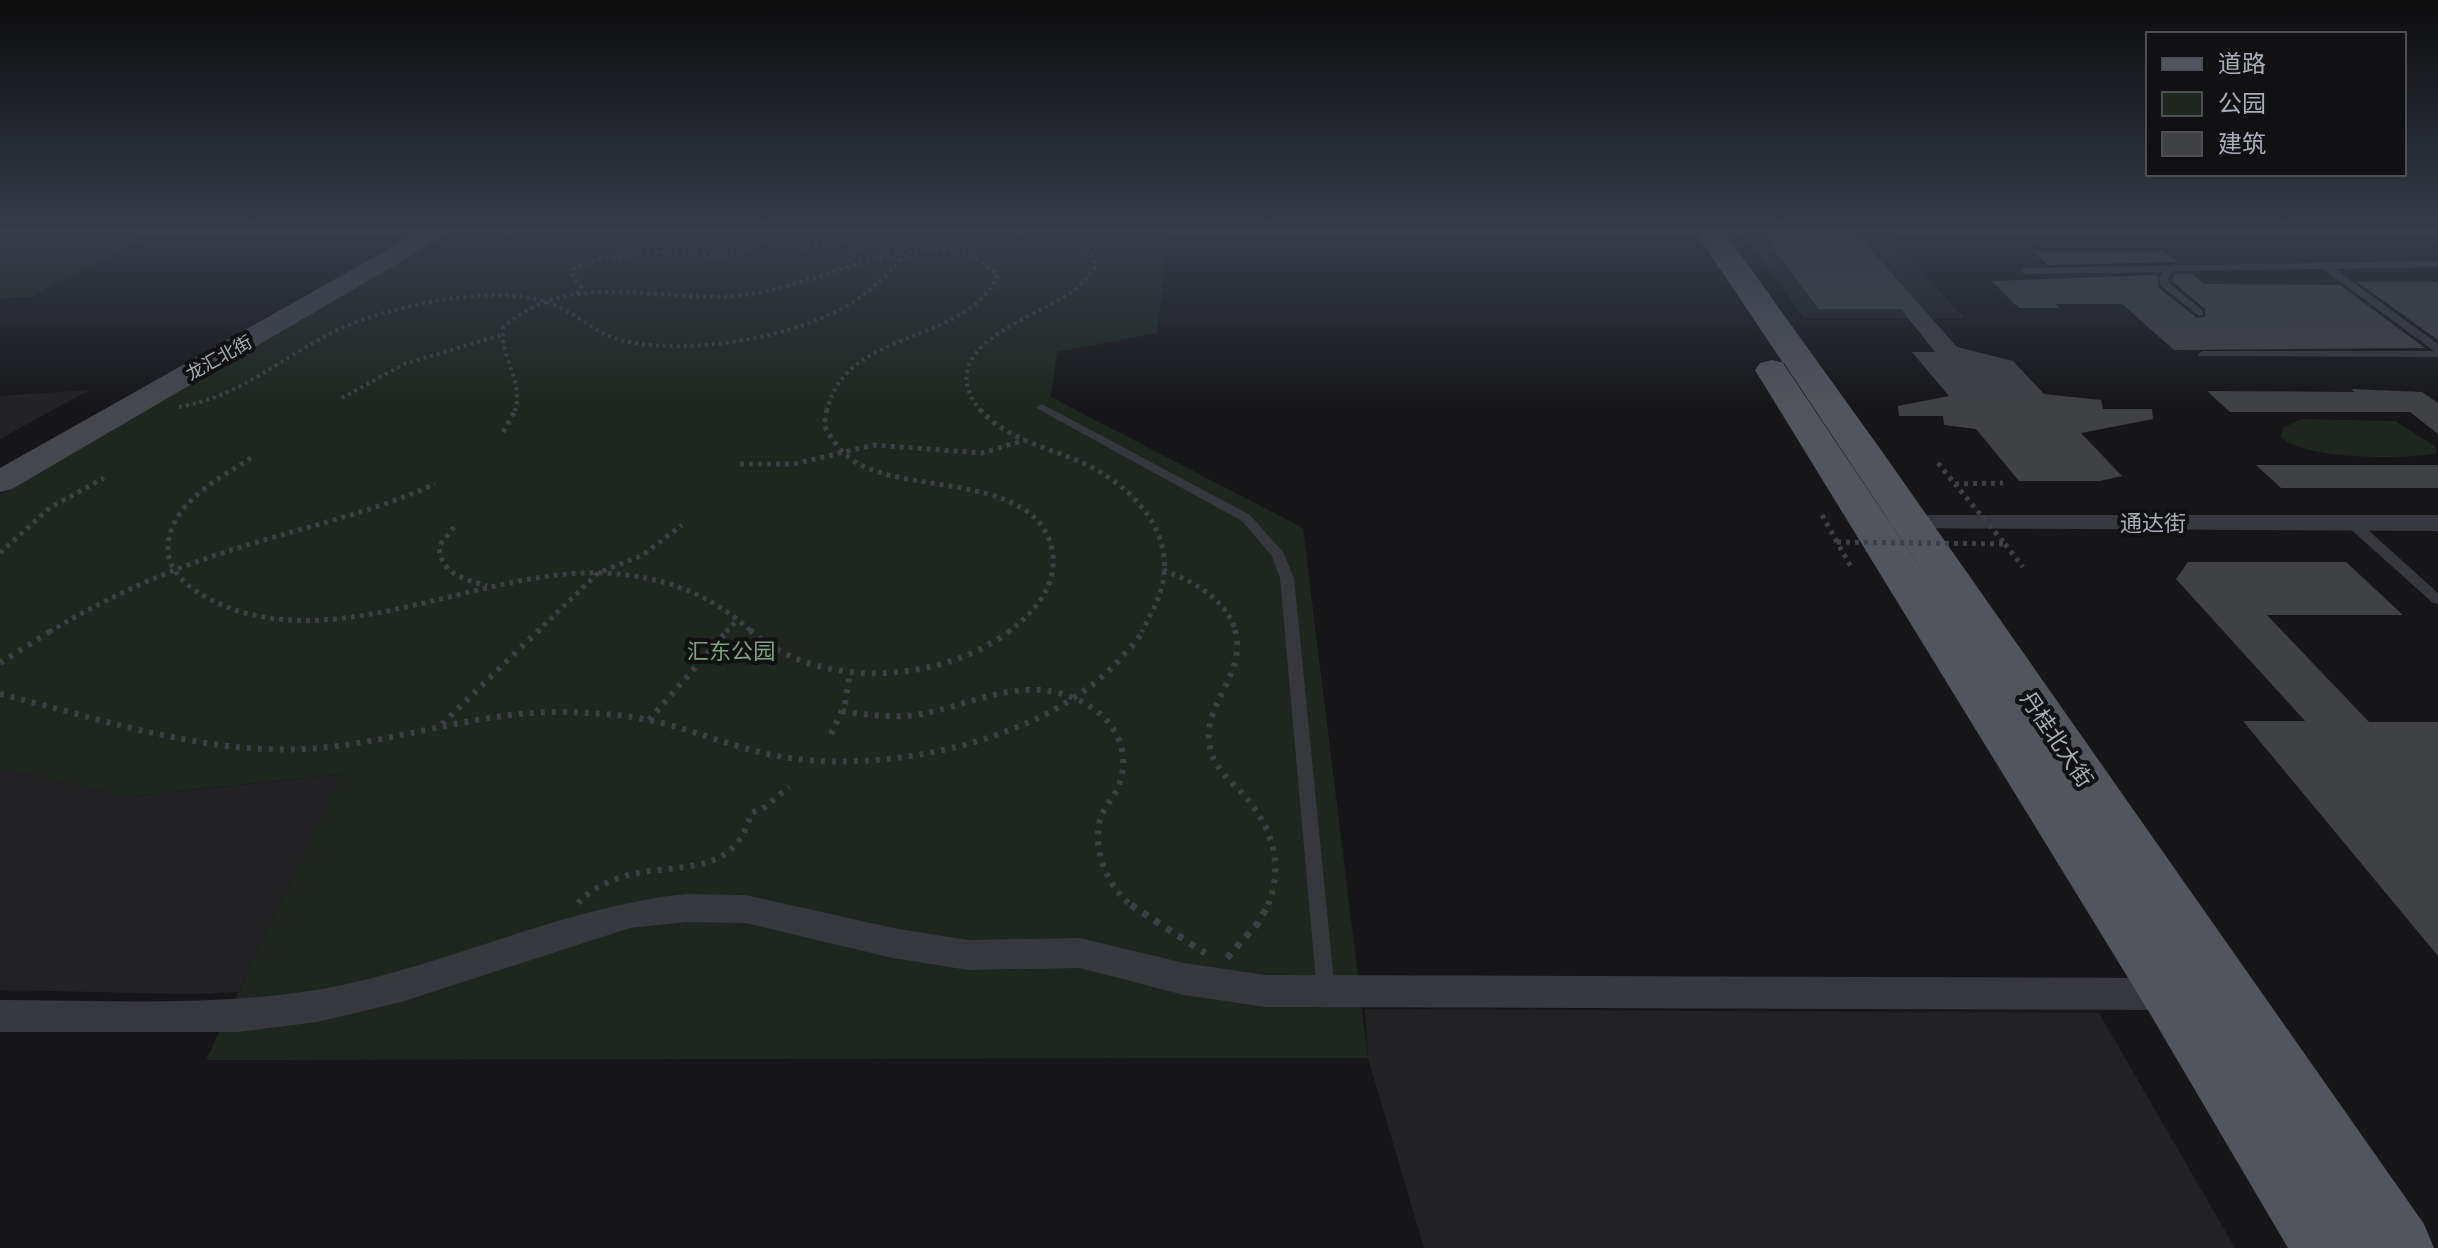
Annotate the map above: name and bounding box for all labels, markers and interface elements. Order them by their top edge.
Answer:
legend [2146,32,2406,176]
text: 道路 [2218,50,2266,78]
text: 公园 [2218,90,2266,118]
text: 建筑 [2218,130,2266,158]
street label: 龙汇北街 [182,331,255,384]
street label: 通达街 [2120,511,2186,536]
park label: 汇东公园 [687,639,775,664]
street label: 丹桂北大街 [2015,687,2098,792]

